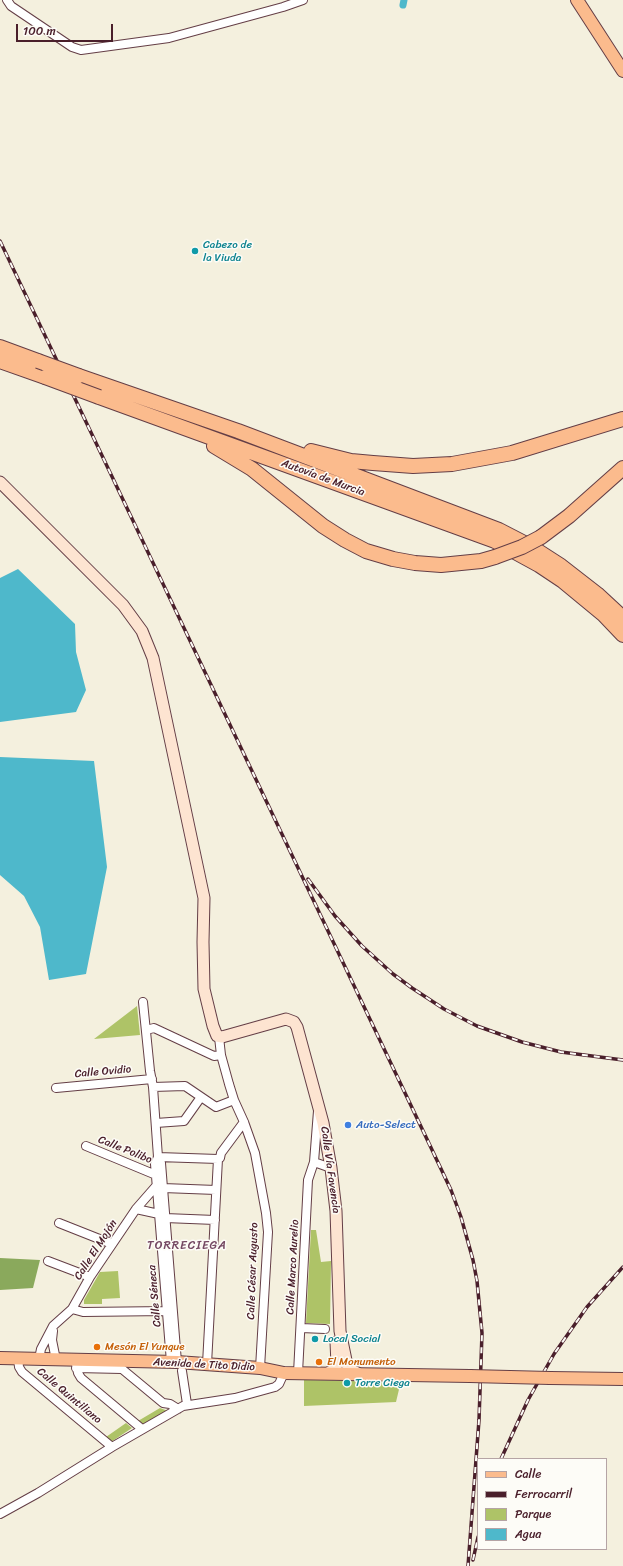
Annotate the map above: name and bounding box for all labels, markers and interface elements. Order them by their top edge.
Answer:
scale bar [18,16,115,42]
text: 100 m [23,20,56,42]
place label: Cabezo de la Viuda [203,238,252,264]
marker: Cabezo de la Viuda [190,246,200,256]
street label: Autovía de Murcia [279,457,367,499]
street label: Calle Ovidio [74,1063,132,1081]
place label: Auto-Select [356,1118,416,1132]
marker: Auto-Select [343,1120,353,1130]
street label: Calle Vía Favencia [317,1126,343,1214]
street label: Calle Polibo [96,1133,154,1167]
street label: Calle El Mojón [72,1218,120,1282]
street label: Calle Marco Aurelio [284,1219,302,1315]
street label: Calle César Augusto [245,1222,261,1320]
district label: TORRECIEGA [148,1239,226,1253]
street label: Calle Séneca [146,1264,164,1328]
place label: Local Social [323,1332,380,1346]
marker: Local Social [310,1334,320,1344]
place label: Mesón El Yunque [105,1340,184,1354]
marker: Mesón El Yunque [92,1342,102,1352]
place label: El Monumento [327,1355,396,1369]
street label: Avenida de Tito Didio [153,1356,255,1374]
marker: El Monumento [314,1357,324,1367]
street label: Calle Quintiliano [34,1365,104,1427]
place label: Torre Ciega [355,1376,410,1390]
marker: Torre Ciega [342,1378,352,1388]
legend [477,1458,607,1550]
text: Calle [515,1463,542,1485]
text: Ferrocarril [515,1483,572,1505]
text: Parque [515,1503,551,1525]
text: Agua [515,1523,541,1545]

